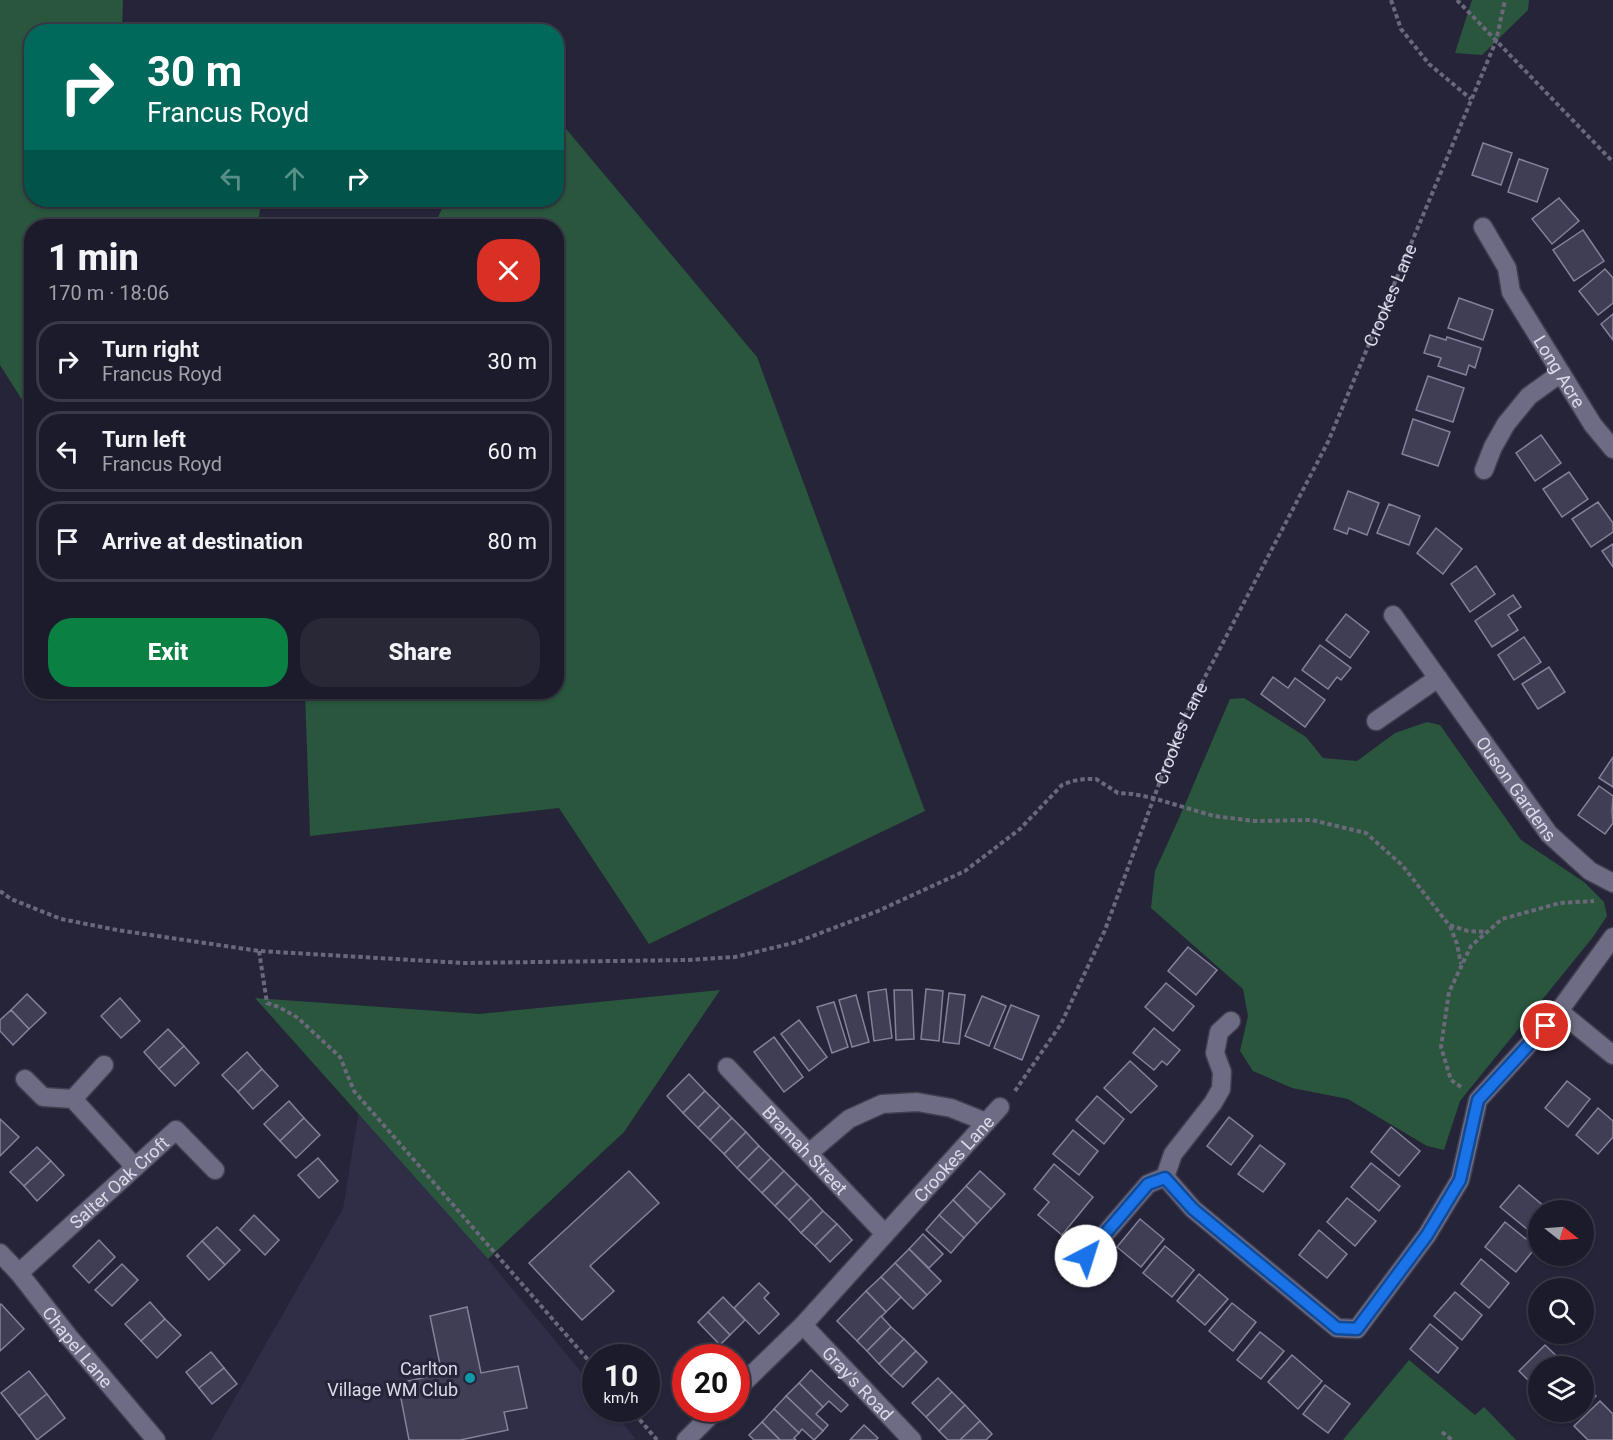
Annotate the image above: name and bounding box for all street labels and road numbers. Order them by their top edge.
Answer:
street label: Crookes Lane [1359,241,1420,350]
street label: Long Acre [1530,331,1590,411]
street label: Crookes Lane [1149,678,1211,787]
street label: Ouson Gardens [1472,732,1560,846]
street label: Bramah Street [758,1101,852,1199]
street label: Crookes Lane [909,1111,998,1206]
street label: Salter Oak Croft [65,1132,173,1233]
street label: Chapel Lane [38,1302,117,1392]
street label: Gray's Road [818,1342,898,1424]

